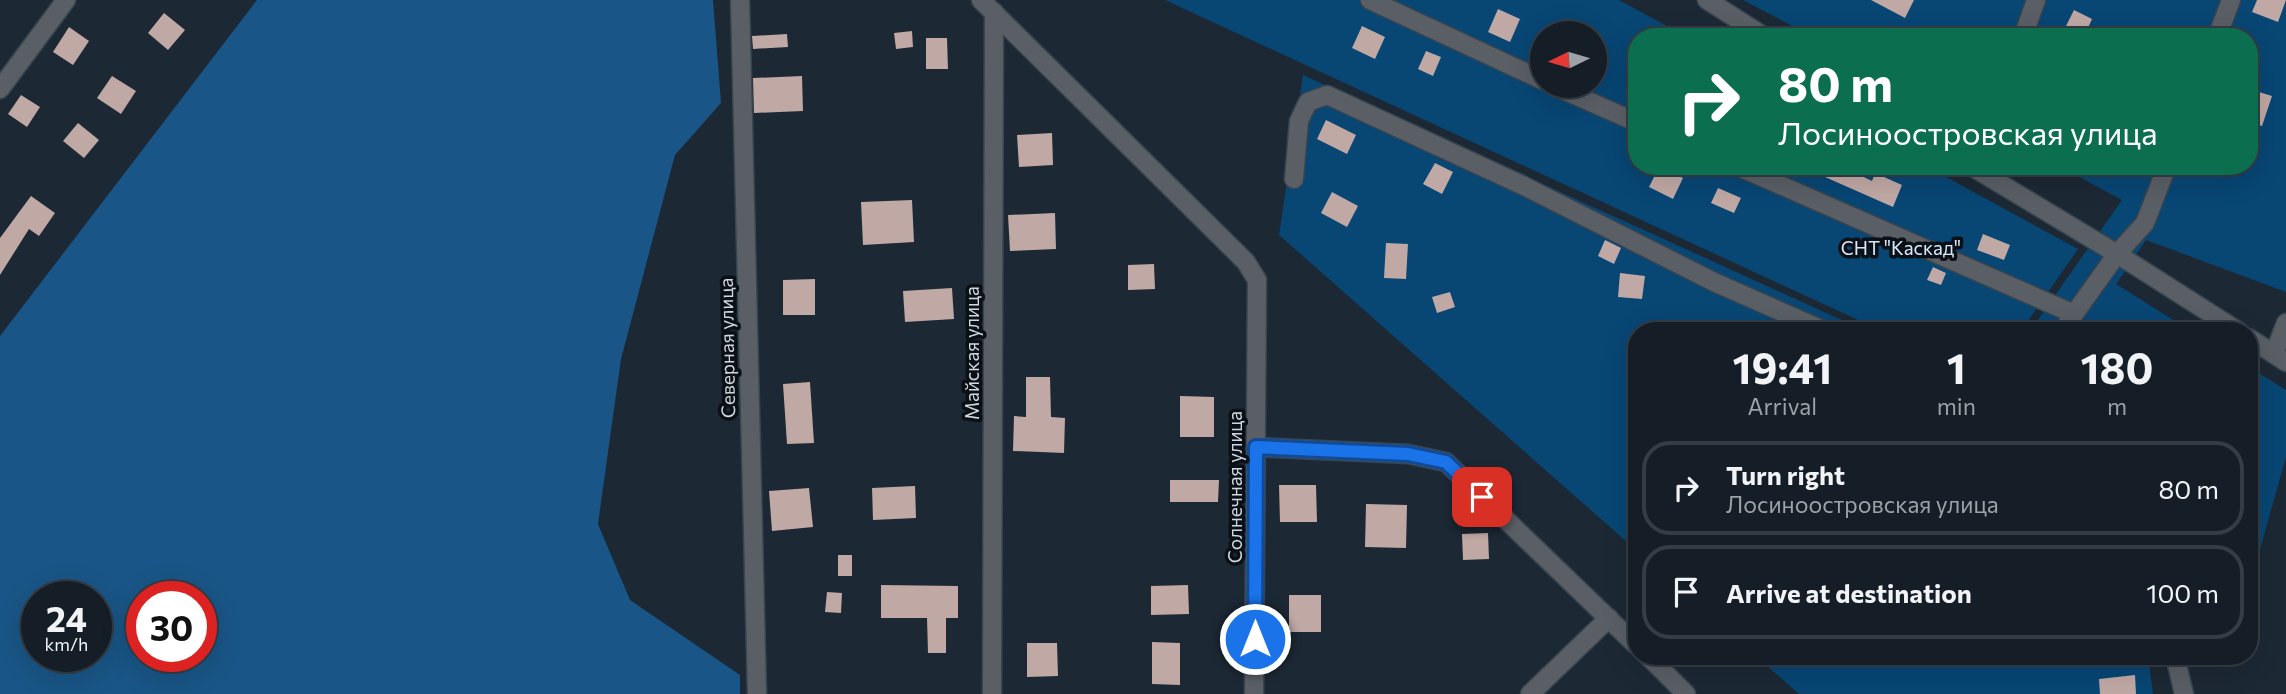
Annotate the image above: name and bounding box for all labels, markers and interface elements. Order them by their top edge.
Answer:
north arrow [1530,21,1606,98]
map controls [1530,21,1607,98]
text: 80 m [1778,52,1893,112]
icon: right [1663,56,1754,147]
text: Лосиноостровская улица [1778,112,2158,152]
park label: СНТ "Каскад" [1841,236,1961,259]
street label: Северная улица [714,278,739,418]
street label: Майская улица [960,286,983,420]
text: 19:41 [1733,341,1832,393]
text: 1 [1947,341,1966,393]
text: 180 [2081,341,2153,393]
text: Arrival [1748,392,1817,420]
text: min [1937,392,1976,420]
text: m [2107,392,2127,420]
street label: Солнечная улица [1223,411,1246,563]
text: Turn right [1726,459,1845,490]
pin [1452,467,1512,527]
icon: right [1667,469,1705,507]
text: 80 m [2159,473,2219,504]
icon: arrive [1463,478,1501,516]
text: Лосиноостровская улица [1726,490,1999,518]
icon: arrive [1667,573,1705,611]
text: Arrive at destination [1726,577,1972,608]
text: 100 m [2146,577,2219,608]
speed limit sign: 30 [126,581,217,672]
text: 24 [46,596,87,639]
position arrow [1218,602,1292,676]
text: km/h [45,633,88,655]

